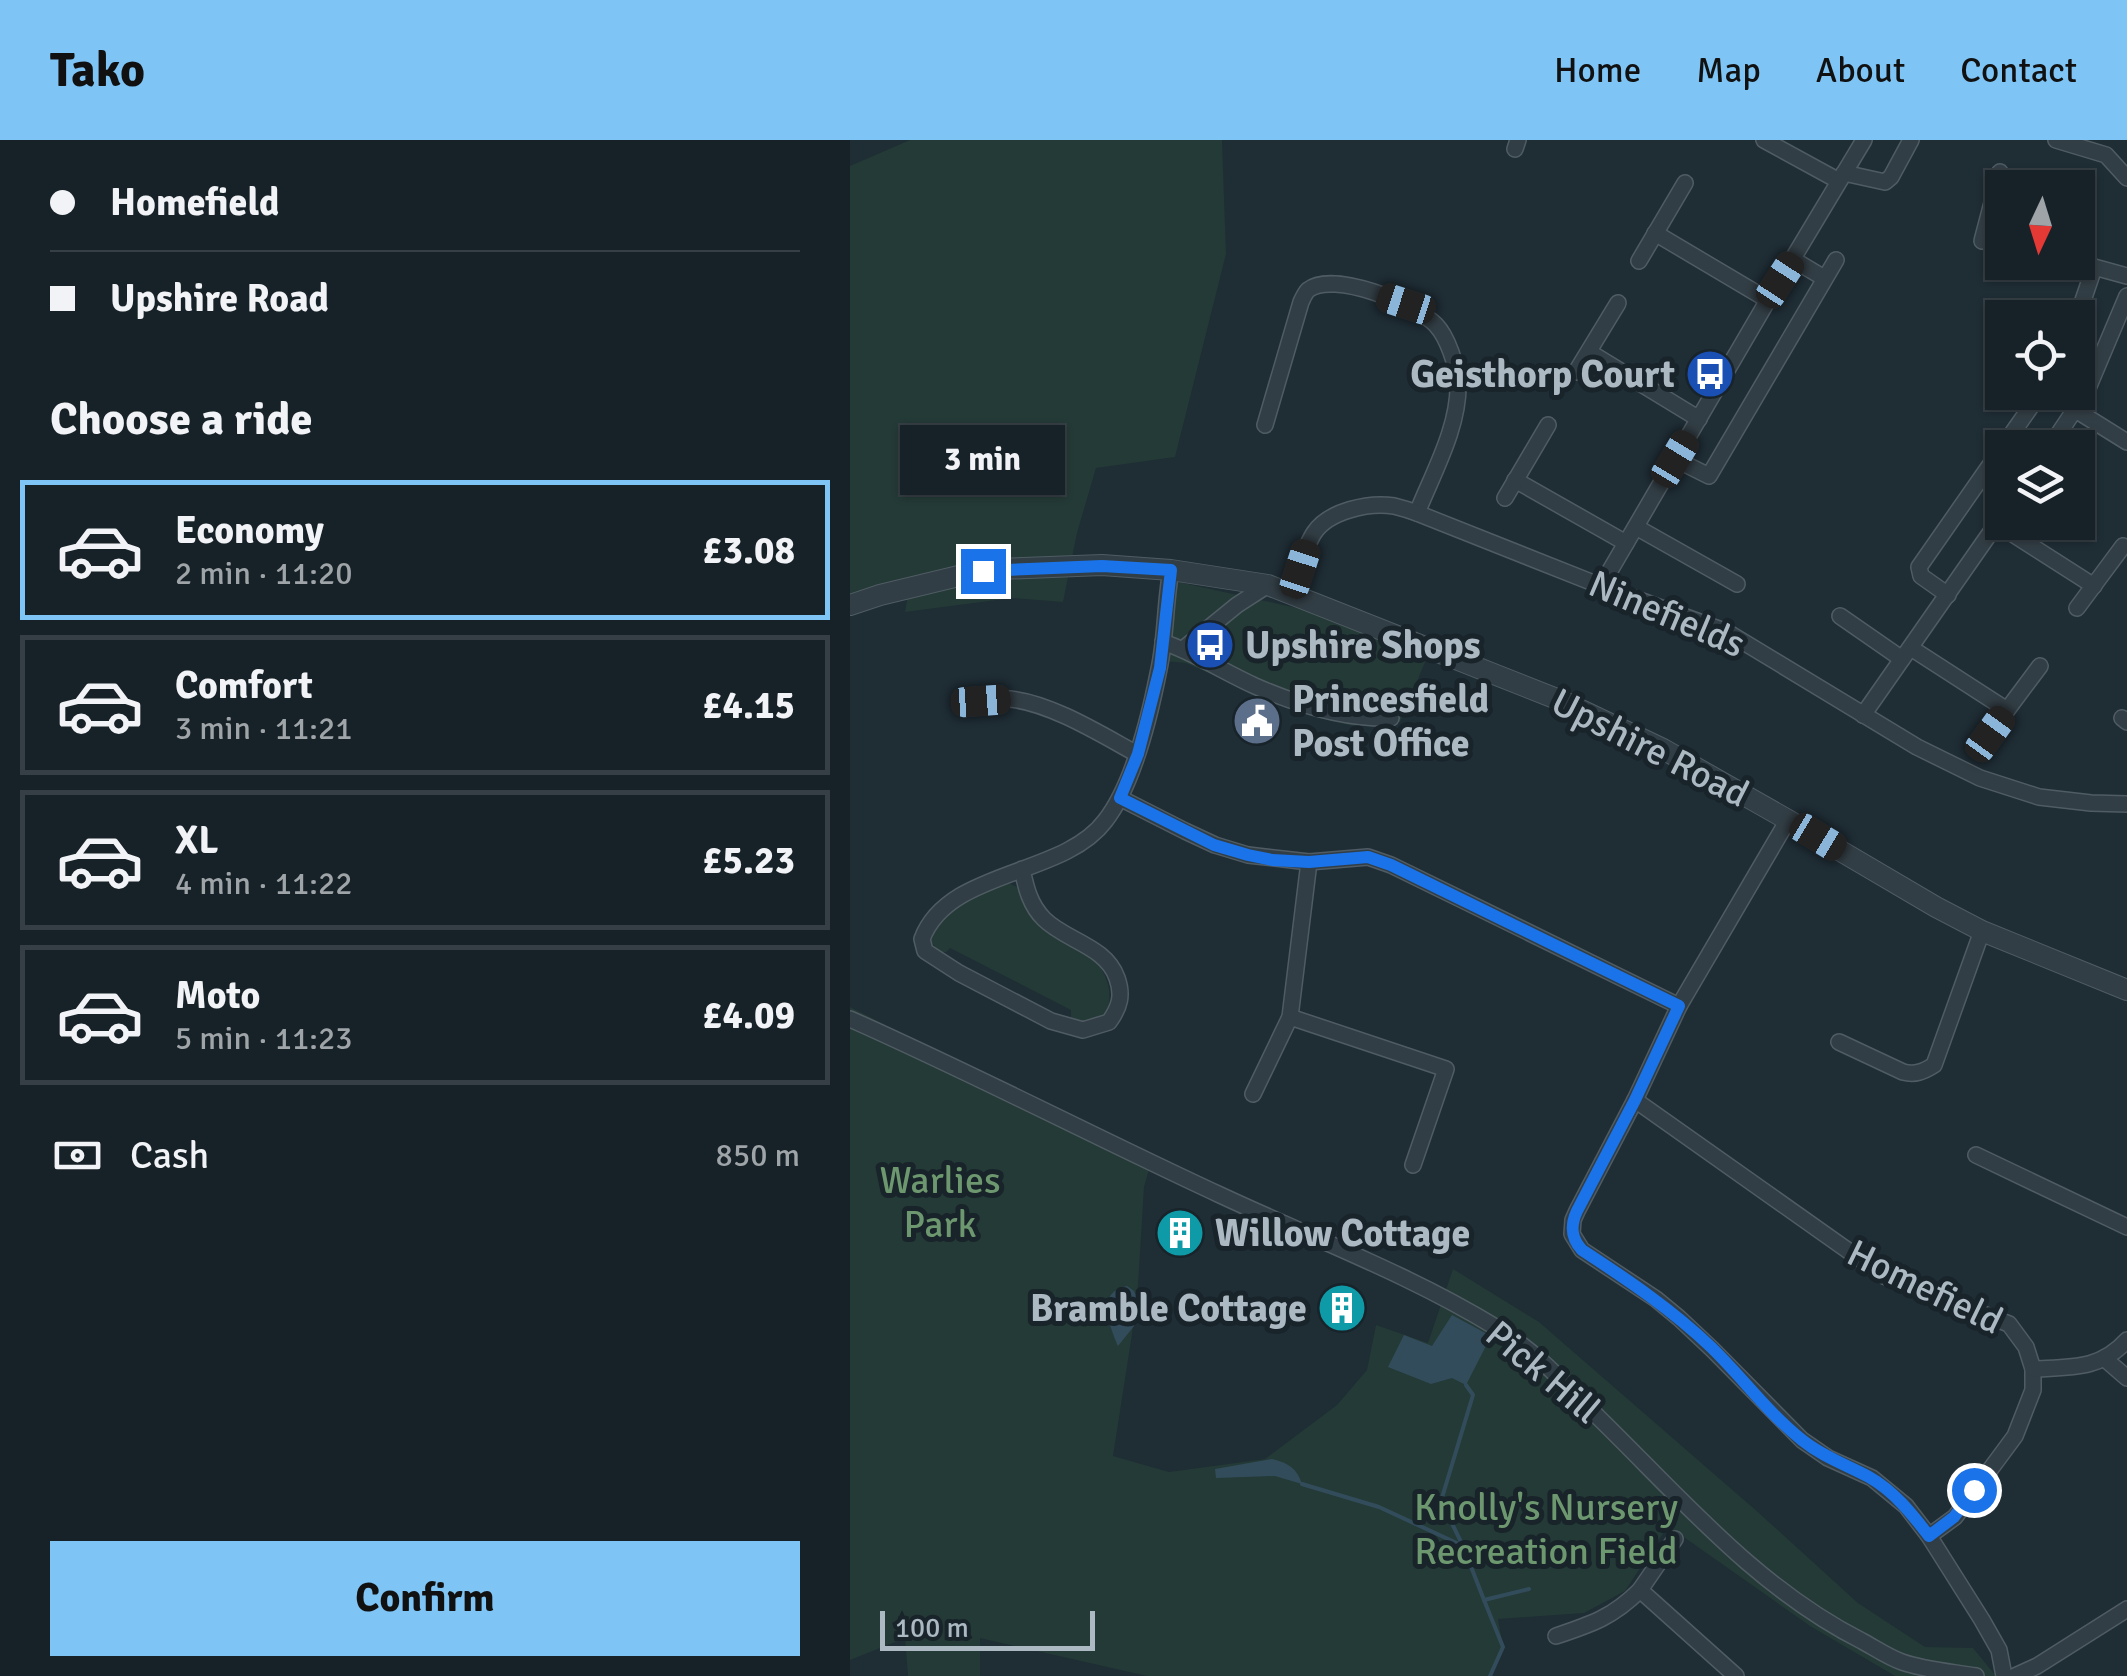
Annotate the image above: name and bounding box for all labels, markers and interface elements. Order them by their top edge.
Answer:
text: Tako [50,41,145,100]
text: Home [1554,49,1641,92]
text: Map [1696,49,1761,92]
text: About [1816,49,1905,92]
text: Contact [1960,49,2077,92]
north arrow [1985,170,2095,280]
map controls [1985,170,2095,540]
text: Homefield [110,179,280,226]
car [1751,247,1809,313]
text: Upshire Road [110,275,329,322]
car [1373,280,1439,328]
button: locate [1985,300,2095,410]
bus stop icon: Geisthorp Court [1684,348,1736,400]
place label: Geisthorp Court [1410,351,1675,398]
text: Choose a ride [50,392,313,447]
callout: 3 min [901,426,1066,496]
car [1647,426,1703,492]
button: layers [1985,430,2095,540]
text: 3 min [944,440,1021,479]
icon: car [55,505,145,595]
text: Economy [175,507,324,554]
text: £3.08 [702,527,795,574]
car [1276,536,1324,602]
route end [961,549,1006,594]
text: 2 min · 11:20 [175,554,353,593]
street label: Ninefields [1582,560,1752,668]
bus stop icon: Upshire Shops [1184,619,1236,671]
place label: Upshire Shops [1245,622,1481,669]
icon: car [55,660,145,750]
text: Comfort [175,662,313,709]
place label: Princesfield Post Office [1292,676,1489,767]
street label: Upshire Road [1543,678,1757,818]
text: £4.15 [702,682,795,729]
car [950,684,1012,718]
public building icon: Princesfield Post Office [1231,695,1283,747]
car [1960,701,2020,767]
text: 3 min · 11:21 [175,709,353,748]
car [1785,809,1851,865]
icon: car [55,815,145,905]
text: XL [175,817,218,864]
text: £5.23 [702,837,795,884]
text: 4 min · 11:22 [175,864,353,903]
icon: car [55,970,145,1060]
text: Moto [175,972,260,1019]
text: £4.09 [702,992,795,1039]
text: 5 min · 11:23 [175,1019,353,1058]
icon: cash [50,1128,105,1183]
text: Cash [130,1132,209,1179]
text: 850 m [716,1136,800,1175]
park label: Warlies Park [879,1157,1001,1248]
building icon: Willow Cottage [1154,1207,1206,1259]
place label: Willow Cottage [1215,1210,1470,1257]
street label: Homefield [1840,1229,2010,1345]
building icon: Bramble Cottage [1316,1282,1368,1334]
place label: Bramble Cottage [1030,1285,1307,1332]
street label: Pick Hill [1476,1311,1610,1433]
route start [1952,1468,1997,1513]
park label: Knolly's Nursery Recreation Field [1414,1484,1678,1575]
button: Confirm [50,1541,800,1656]
scale bar [880,1606,1095,1650]
text: 100 m [895,1611,969,1645]

